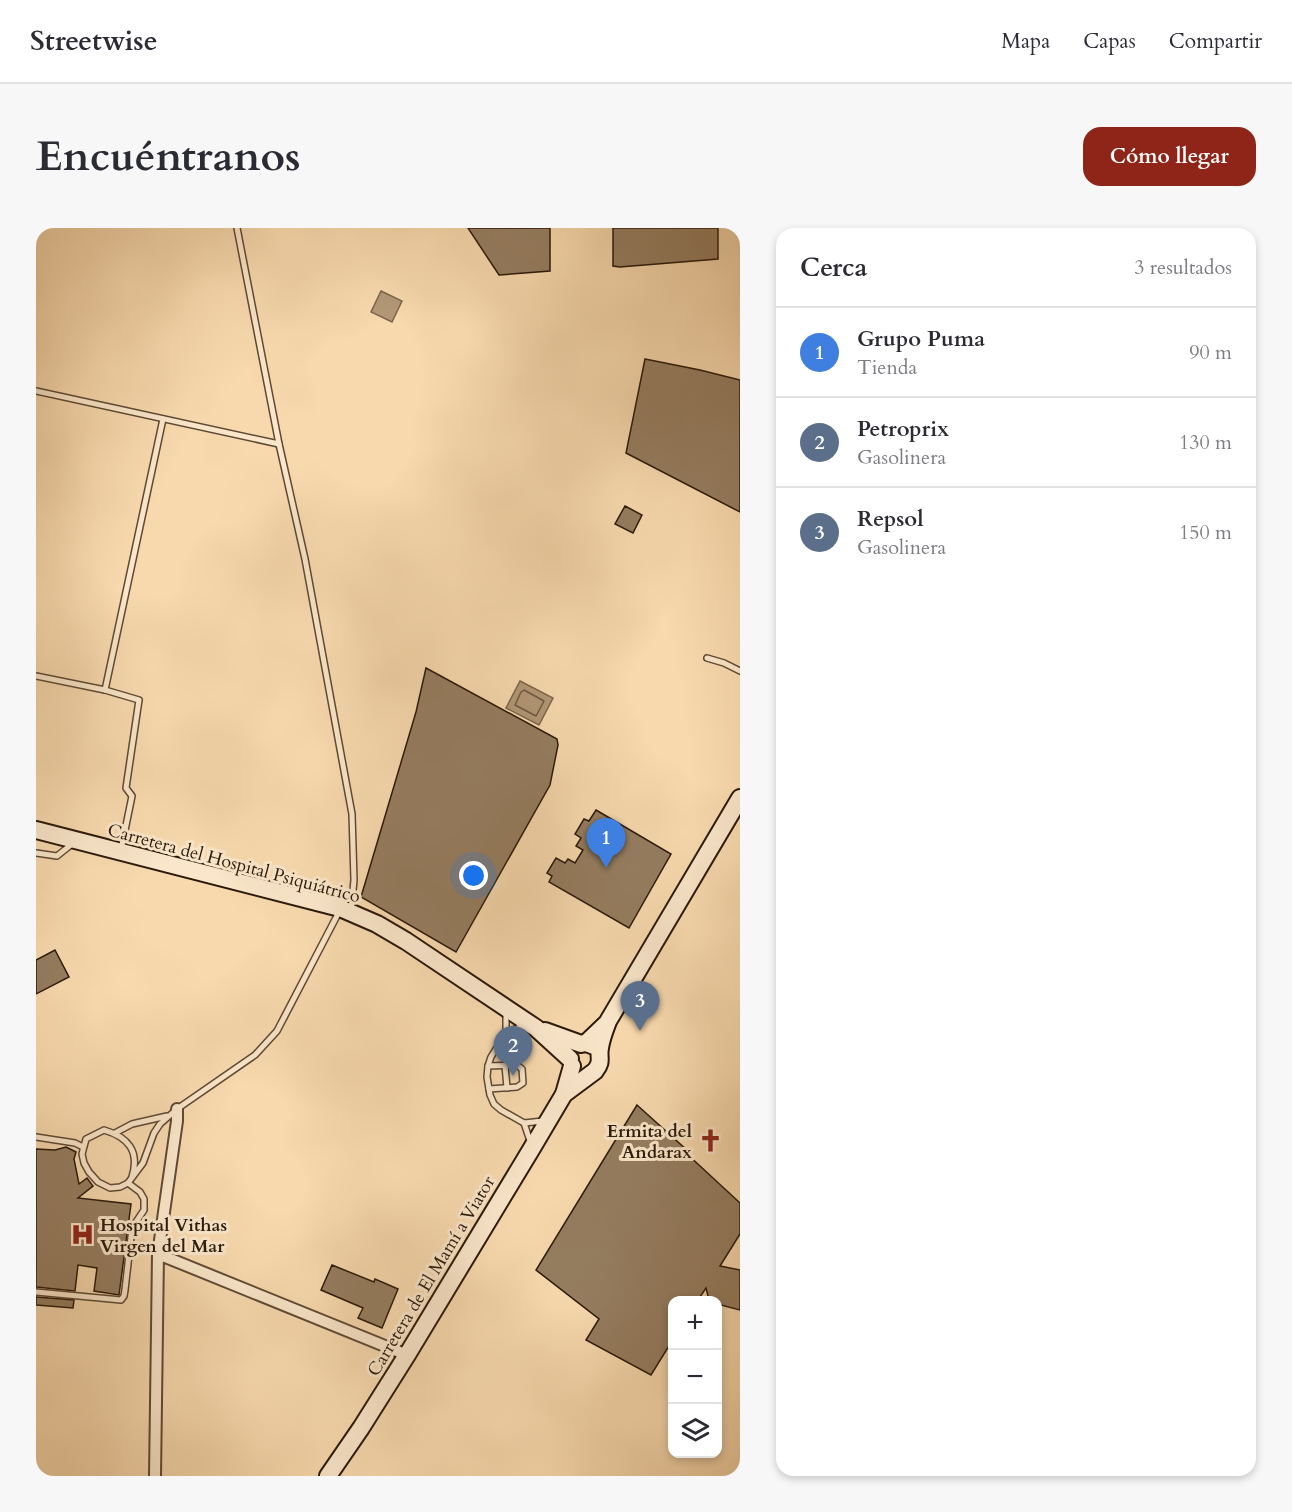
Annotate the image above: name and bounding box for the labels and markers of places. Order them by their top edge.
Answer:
pin: 1 [586,818,626,868]
pin: 3 [620,982,660,1031]
pin: 2 [494,1026,532,1076]
place label: Ermita del Andarax [606,1119,692,1165]
church icon: Ermita del Andarax [697,1128,723,1154]
place label: Hospital Vithas Virgen del Mar [100,1213,227,1259]
hospital icon: Hospital Vithas Virgen del Mar [69,1222,95,1248]

